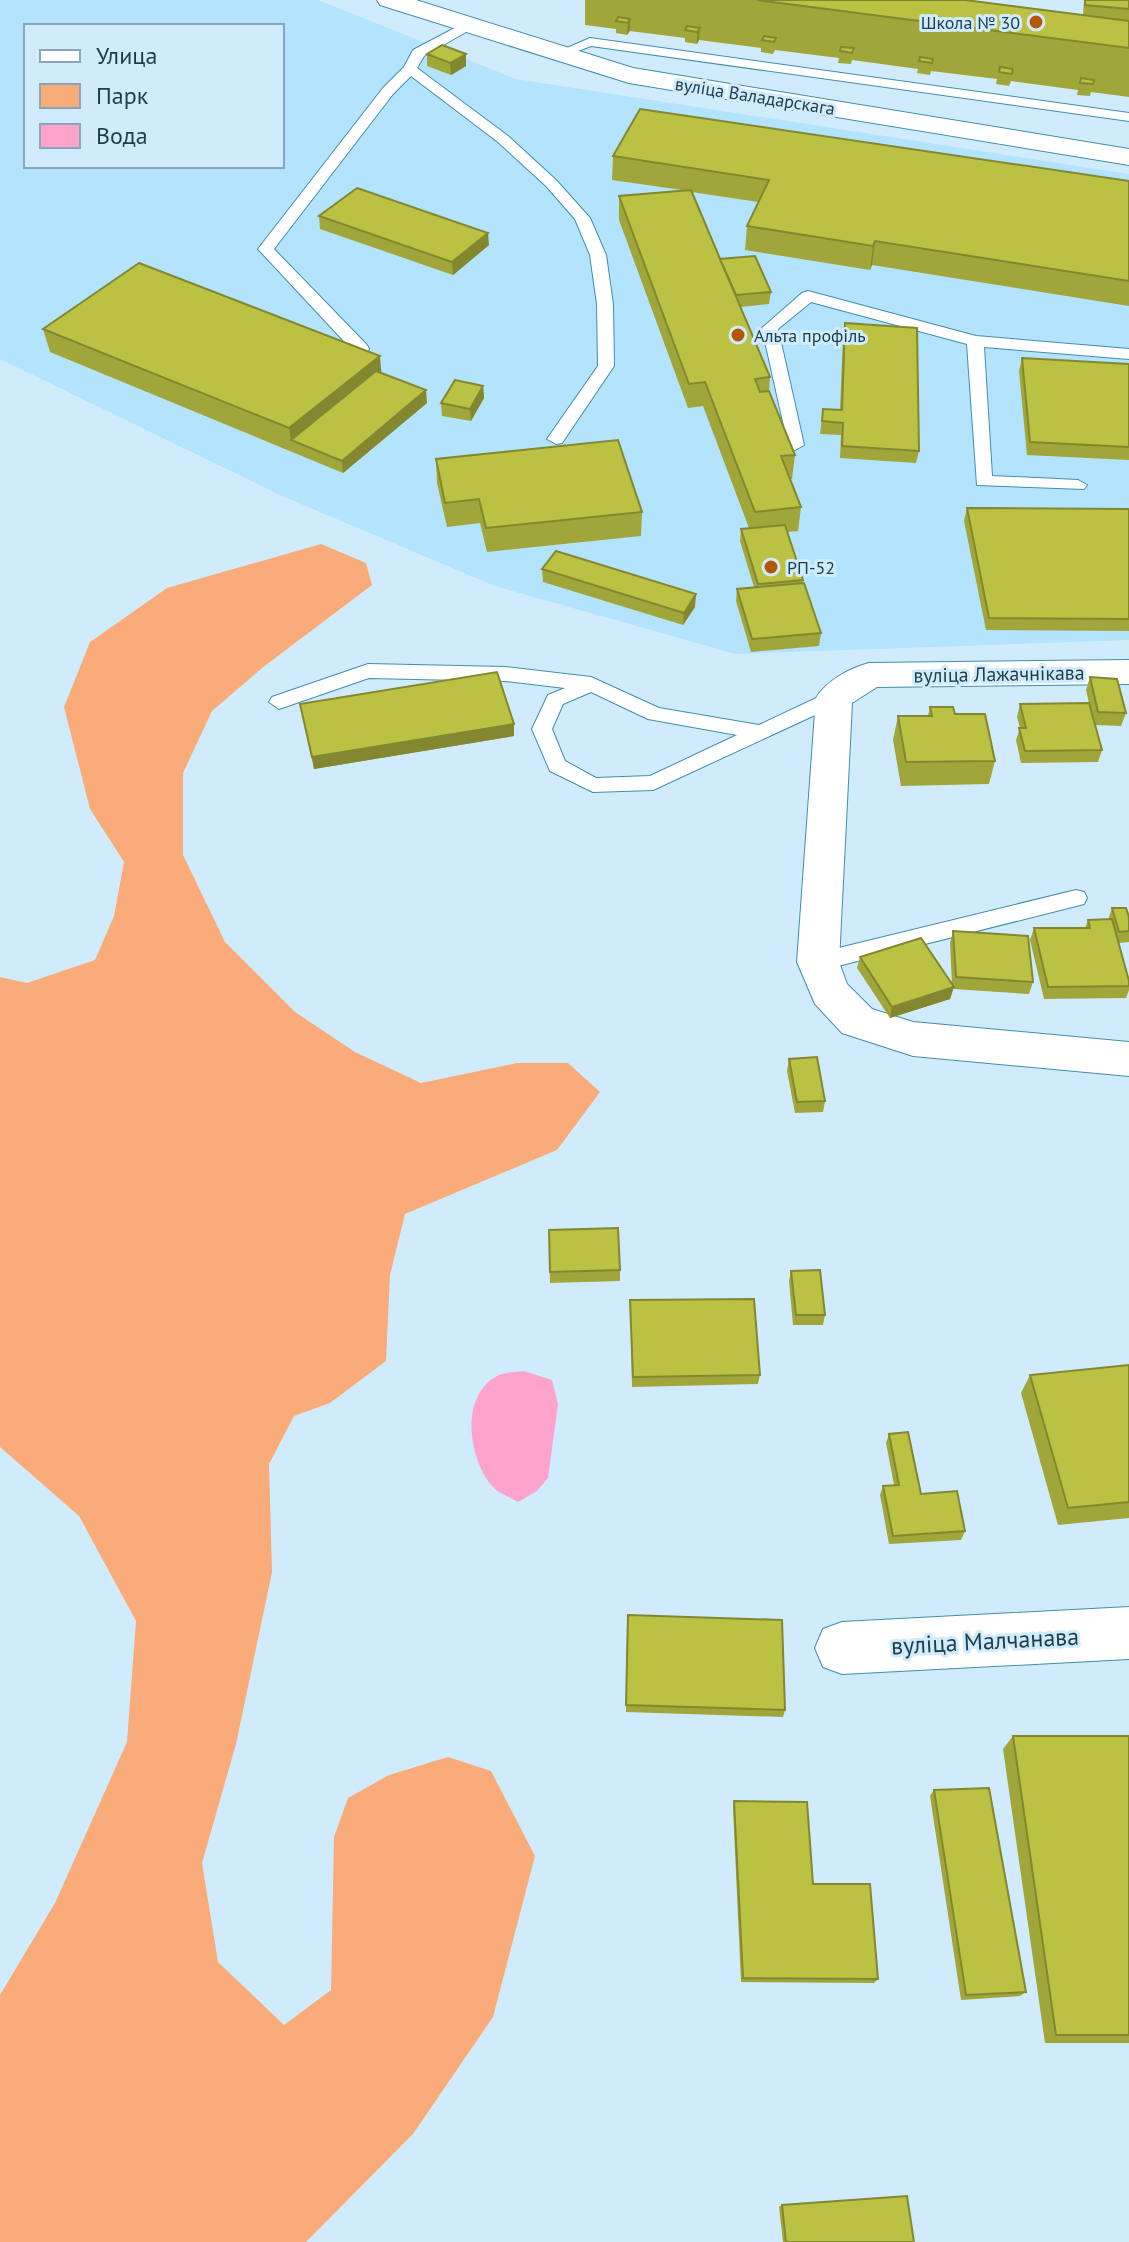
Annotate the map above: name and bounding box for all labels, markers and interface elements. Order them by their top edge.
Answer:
place label: Школа № 30 [921,11,1020,34]
marker: Школа № 30 [1027,13,1045,31]
legend [24,24,284,168]
text: Улица [96,40,157,71]
street label: вуліца Валадарскага [673,72,837,120]
text: Парк [96,80,149,111]
text: Вода [96,120,148,151]
place label: Альта профіль [754,324,866,347]
marker: Альта профіль [729,326,747,344]
place label: РП-52 [787,556,835,579]
marker: РП-52 [762,558,780,576]
street label: вуліца Лажачнікава [913,660,1085,688]
street label: вуліца Малчанава [890,1621,1080,1661]

